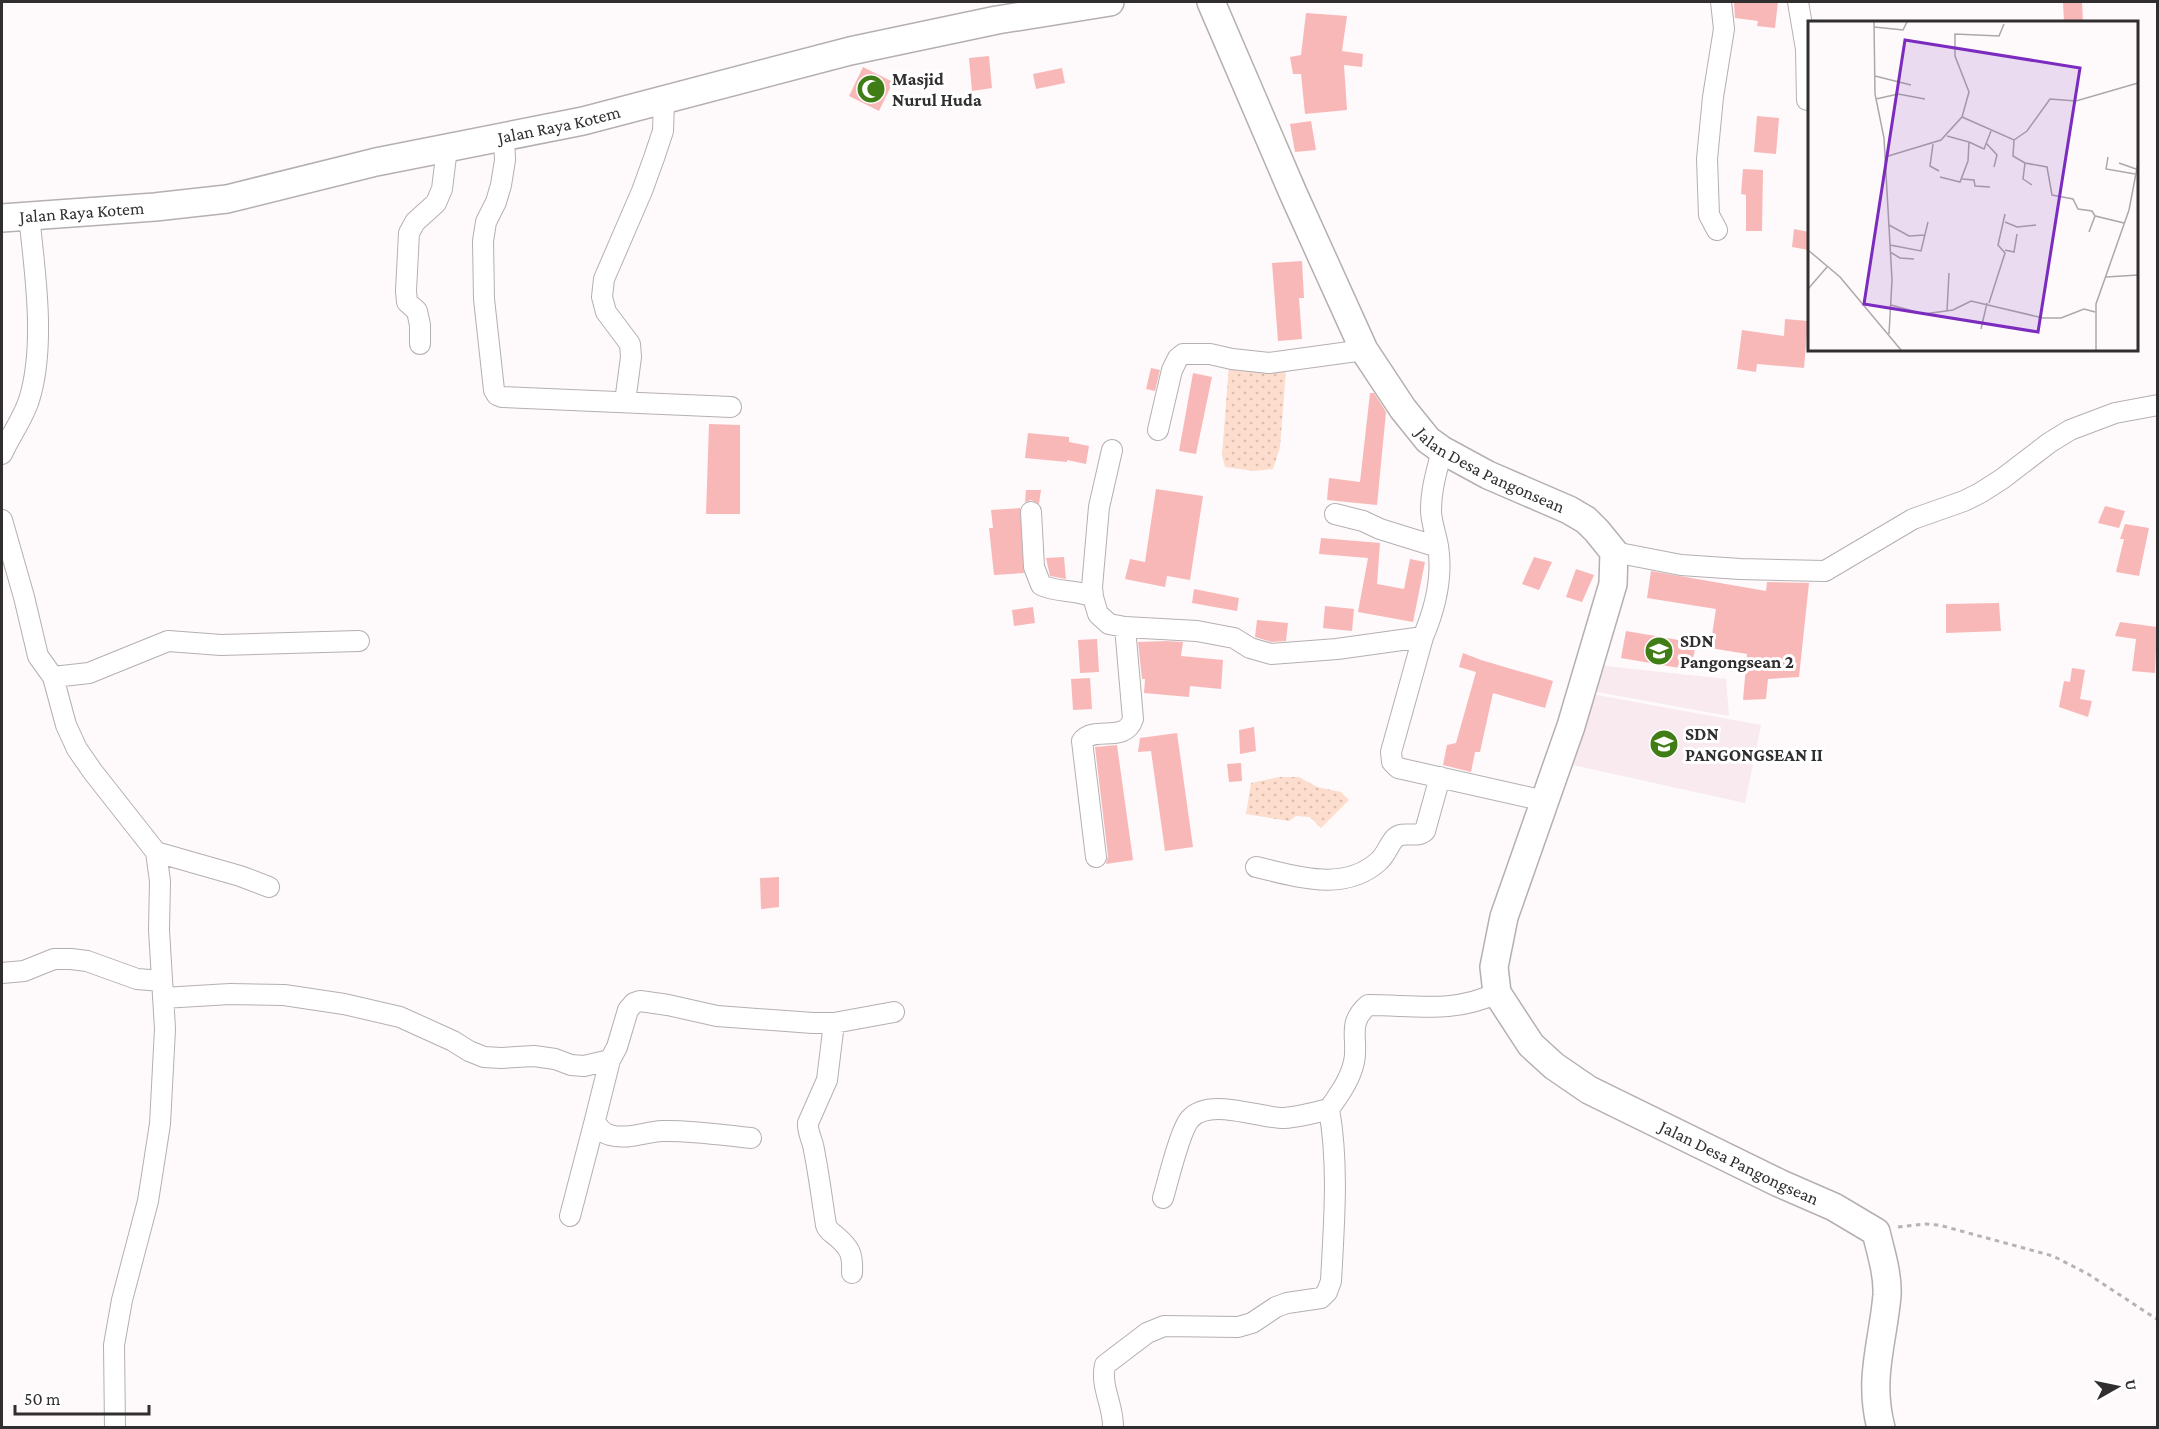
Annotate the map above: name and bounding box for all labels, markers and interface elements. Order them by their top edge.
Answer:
inset map [1808,21,2138,351]
place label: Masjid Nurul Huda [892,69,982,110]
mosque icon: Masjid Nurul Huda [855,73,887,105]
street label: Jalan Raya Kotem [494,102,623,148]
street label: Jalan Raya Kotem [17,198,145,227]
street label: Jalan Desa Pangonsean [1410,422,1568,517]
place label: SDN Pangongsean 2 [1680,631,1794,672]
school or university icon: SDN Pangongsean 2 [1643,635,1675,667]
place label: SDN PANGONGSEAN II [1685,724,1823,765]
school or university icon: SDN PANGONGSEAN II [1648,728,1680,760]
street label: Jalan Desa Pangongsean [1654,1115,1822,1209]
north arrow [2087,1357,2147,1417]
scale bar [15,1378,148,1416]
text: U [2122,1378,2141,1392]
text: 50 m [24,1389,61,1409]

